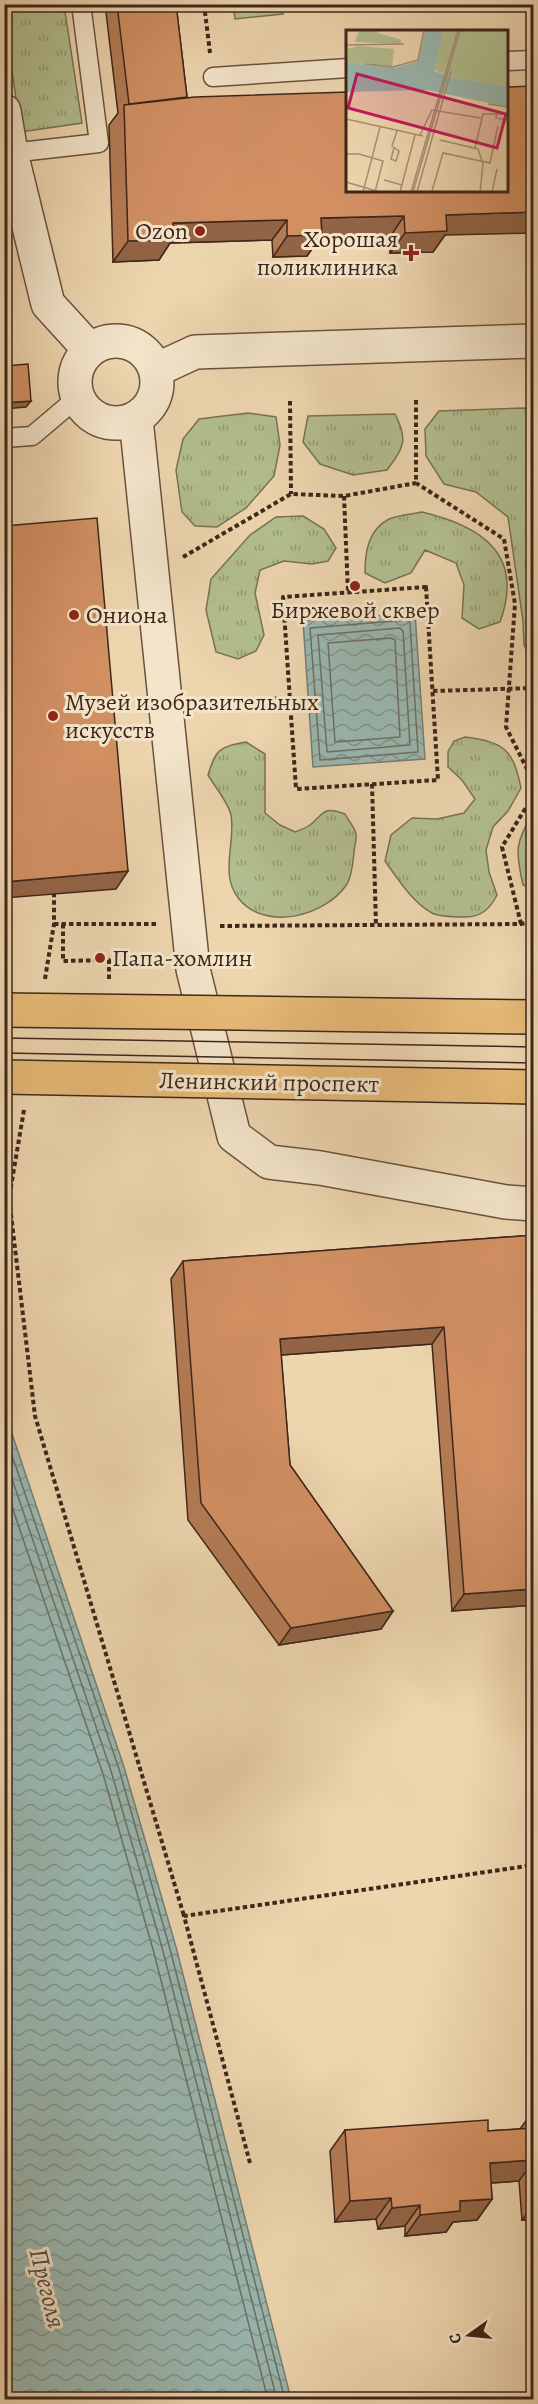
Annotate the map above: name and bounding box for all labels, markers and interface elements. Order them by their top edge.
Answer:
inset map [346,30,508,192]
place label: Ozon [135,215,188,247]
place label: Хорошая поликлиника [257,223,398,283]
marker: Ozon [193,224,207,238]
marker: Хорошая поликлиника [402,244,420,262]
marker: Биржевой сквер [348,579,362,593]
place label: Биржевой сквер [270,594,440,626]
place label: Ониона [86,599,168,631]
marker: Ониона [67,608,81,622]
place label: Музей изобразительных искусств [65,686,319,746]
marker: Музей изобразительных искусств [46,709,60,723]
place label: Папа-хомлин [112,942,252,974]
marker: Папа-хомлин [93,951,107,965]
street label: Ленинский проспект [159,1064,380,1100]
water label: Преголя [21,2245,74,2332]
north arrow [439,2305,499,2365]
text: С [444,2331,467,2346]

